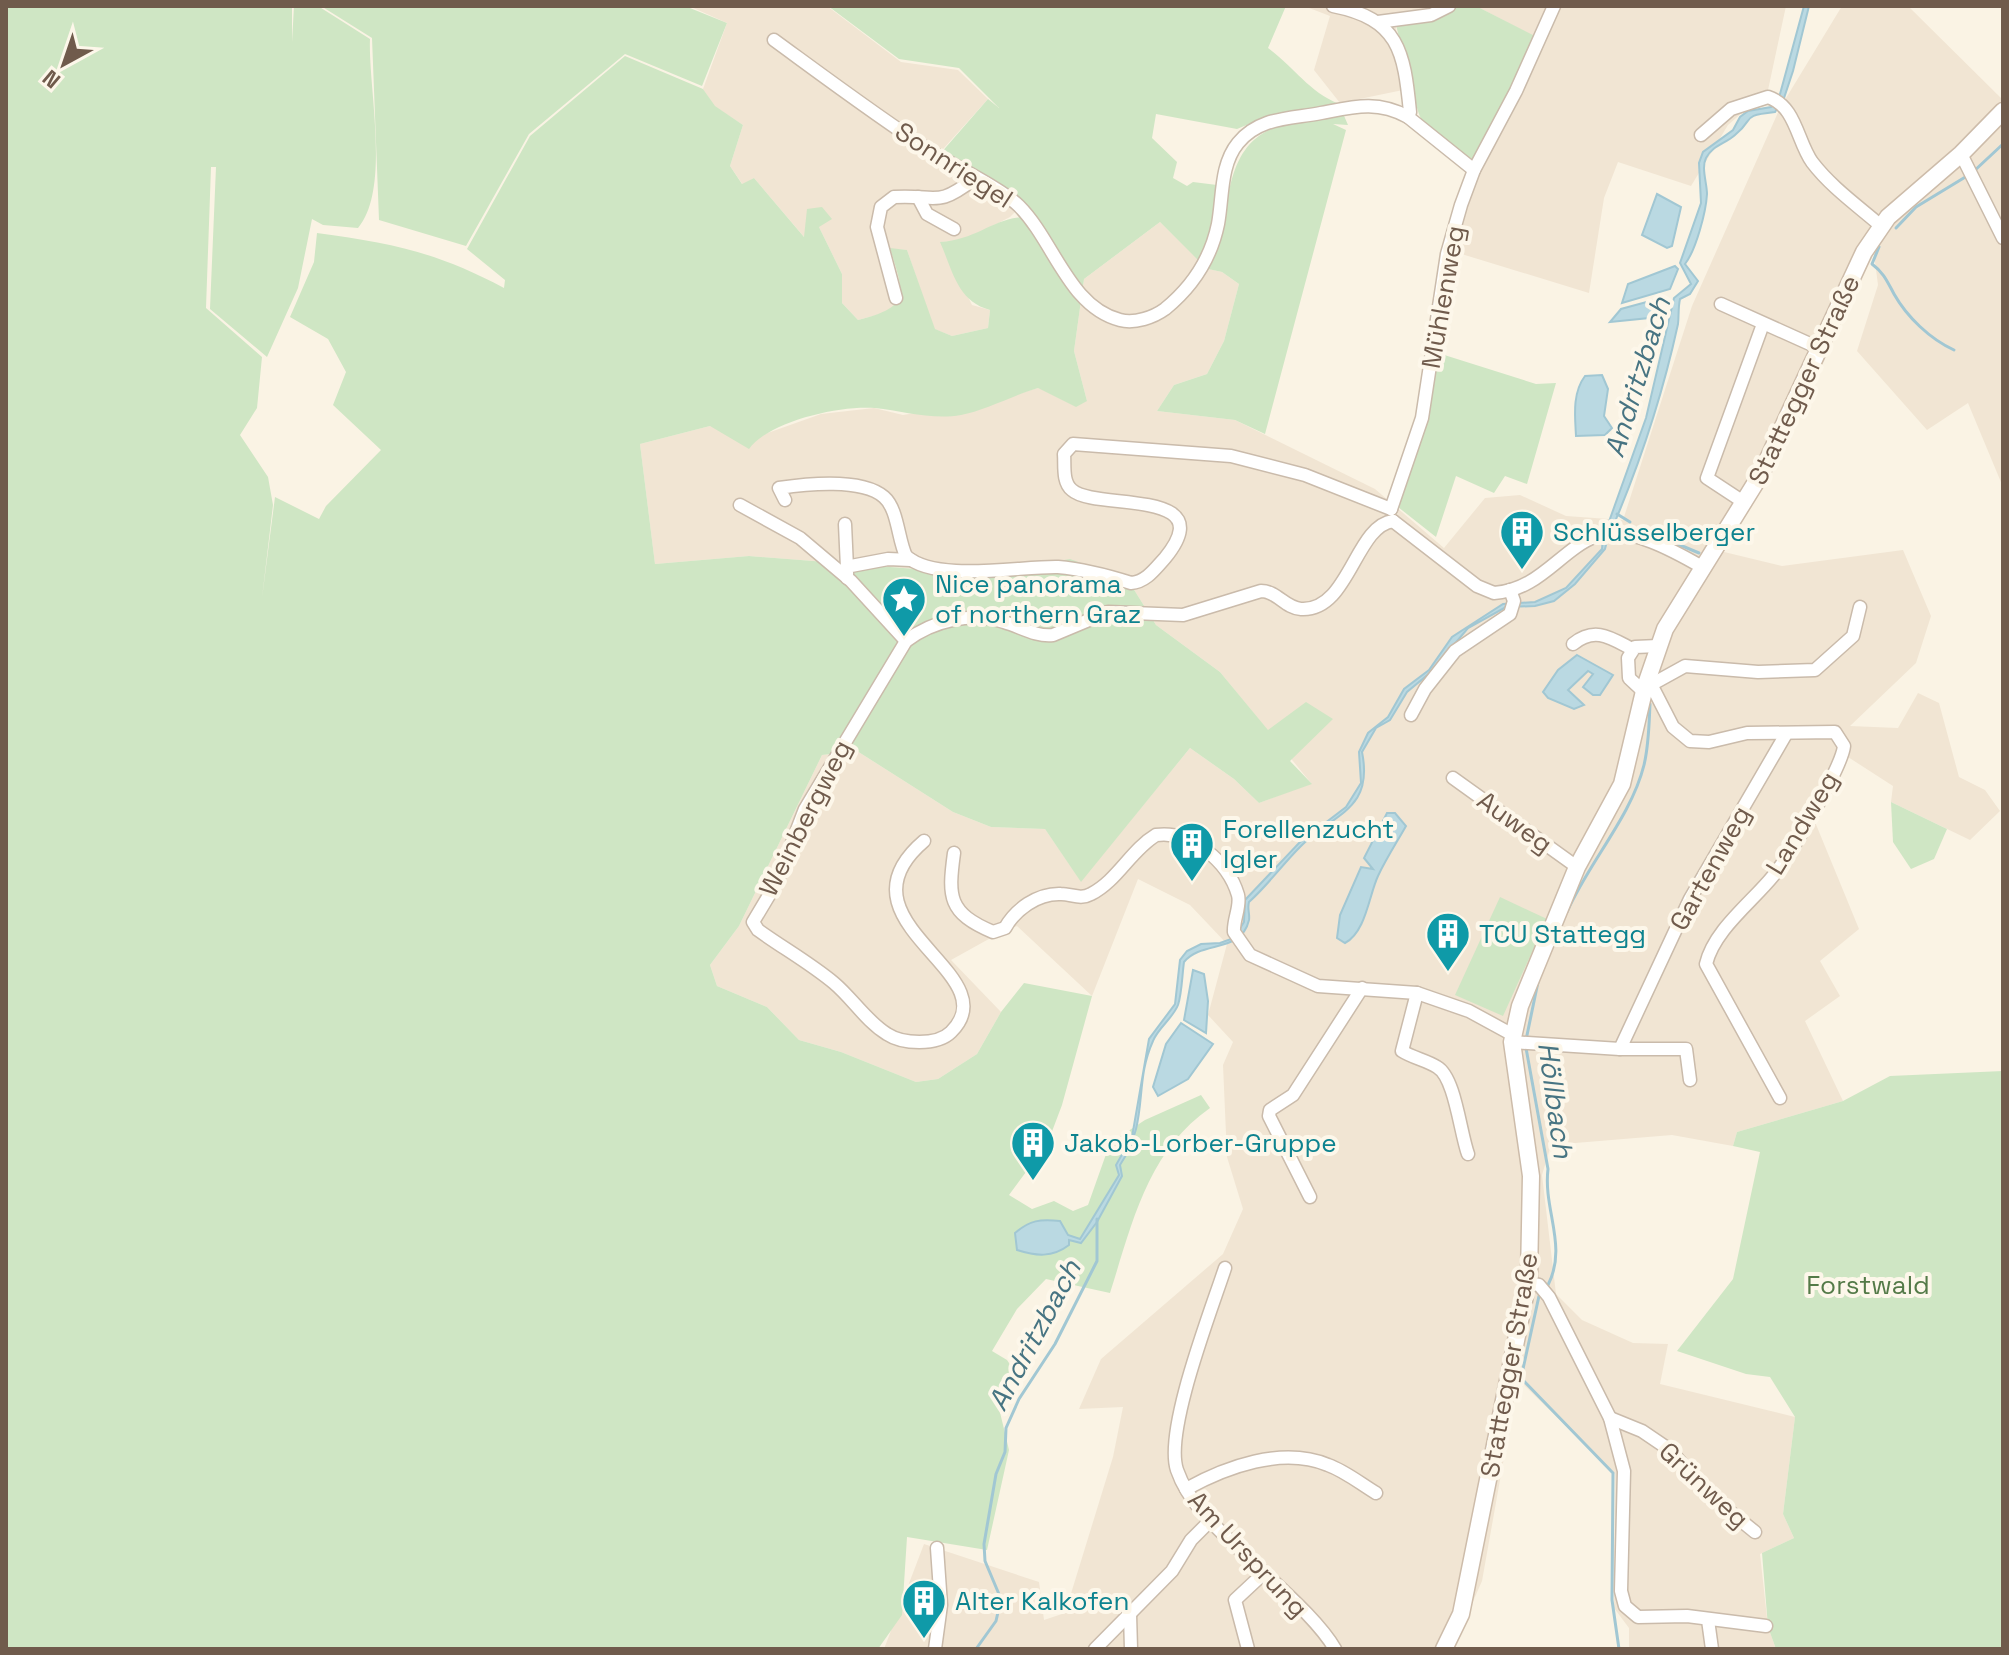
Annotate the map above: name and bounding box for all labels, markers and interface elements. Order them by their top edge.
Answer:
north arrow [24,24,104,104]
text: N [36,64,66,95]
street label: Sonnriegel [889,114,1019,216]
street label: Mühlenweg [1414,223,1472,371]
street label: Stattegger Straße [1740,270,1868,490]
water label: Andritzbach [1596,292,1679,461]
building icon: Schlüsselberger [1498,508,1546,571]
place label: Schlüsselberger [1553,515,1755,549]
place label: Nice panorama of northern Graz [935,567,1141,631]
place icon: Nice panorama of northern Graz [880,575,928,638]
street label: Weinbergweg [751,734,859,902]
street label: Landweg [1758,765,1846,881]
street label: Auweg [1471,783,1559,861]
street label: Gartenweg [1662,800,1758,936]
place label: Forellenzucht Igler [1223,812,1394,876]
building icon: Forellenzucht Igler [1168,820,1216,883]
building icon: TCU Stattegg [1424,910,1472,973]
place label: TCU Stattegg [1479,917,1646,951]
water label: Höllbach [1530,1040,1582,1161]
building icon: Jakob-Lorber-Gruppe [1009,1119,1057,1182]
place label: Jakob-Lorber-Gruppe [1064,1126,1337,1160]
street label: Stattegger Straße [1472,1250,1546,1480]
water label: Andritzbach [979,1253,1089,1416]
park label: Forstwald [1806,1268,1930,1302]
street label: Grünweg [1652,1435,1756,1535]
street label: Am Ursprung [1181,1484,1315,1624]
building icon: Alter Kalkofen [900,1577,948,1640]
place label: Alter Kalkofen [955,1584,1129,1618]

